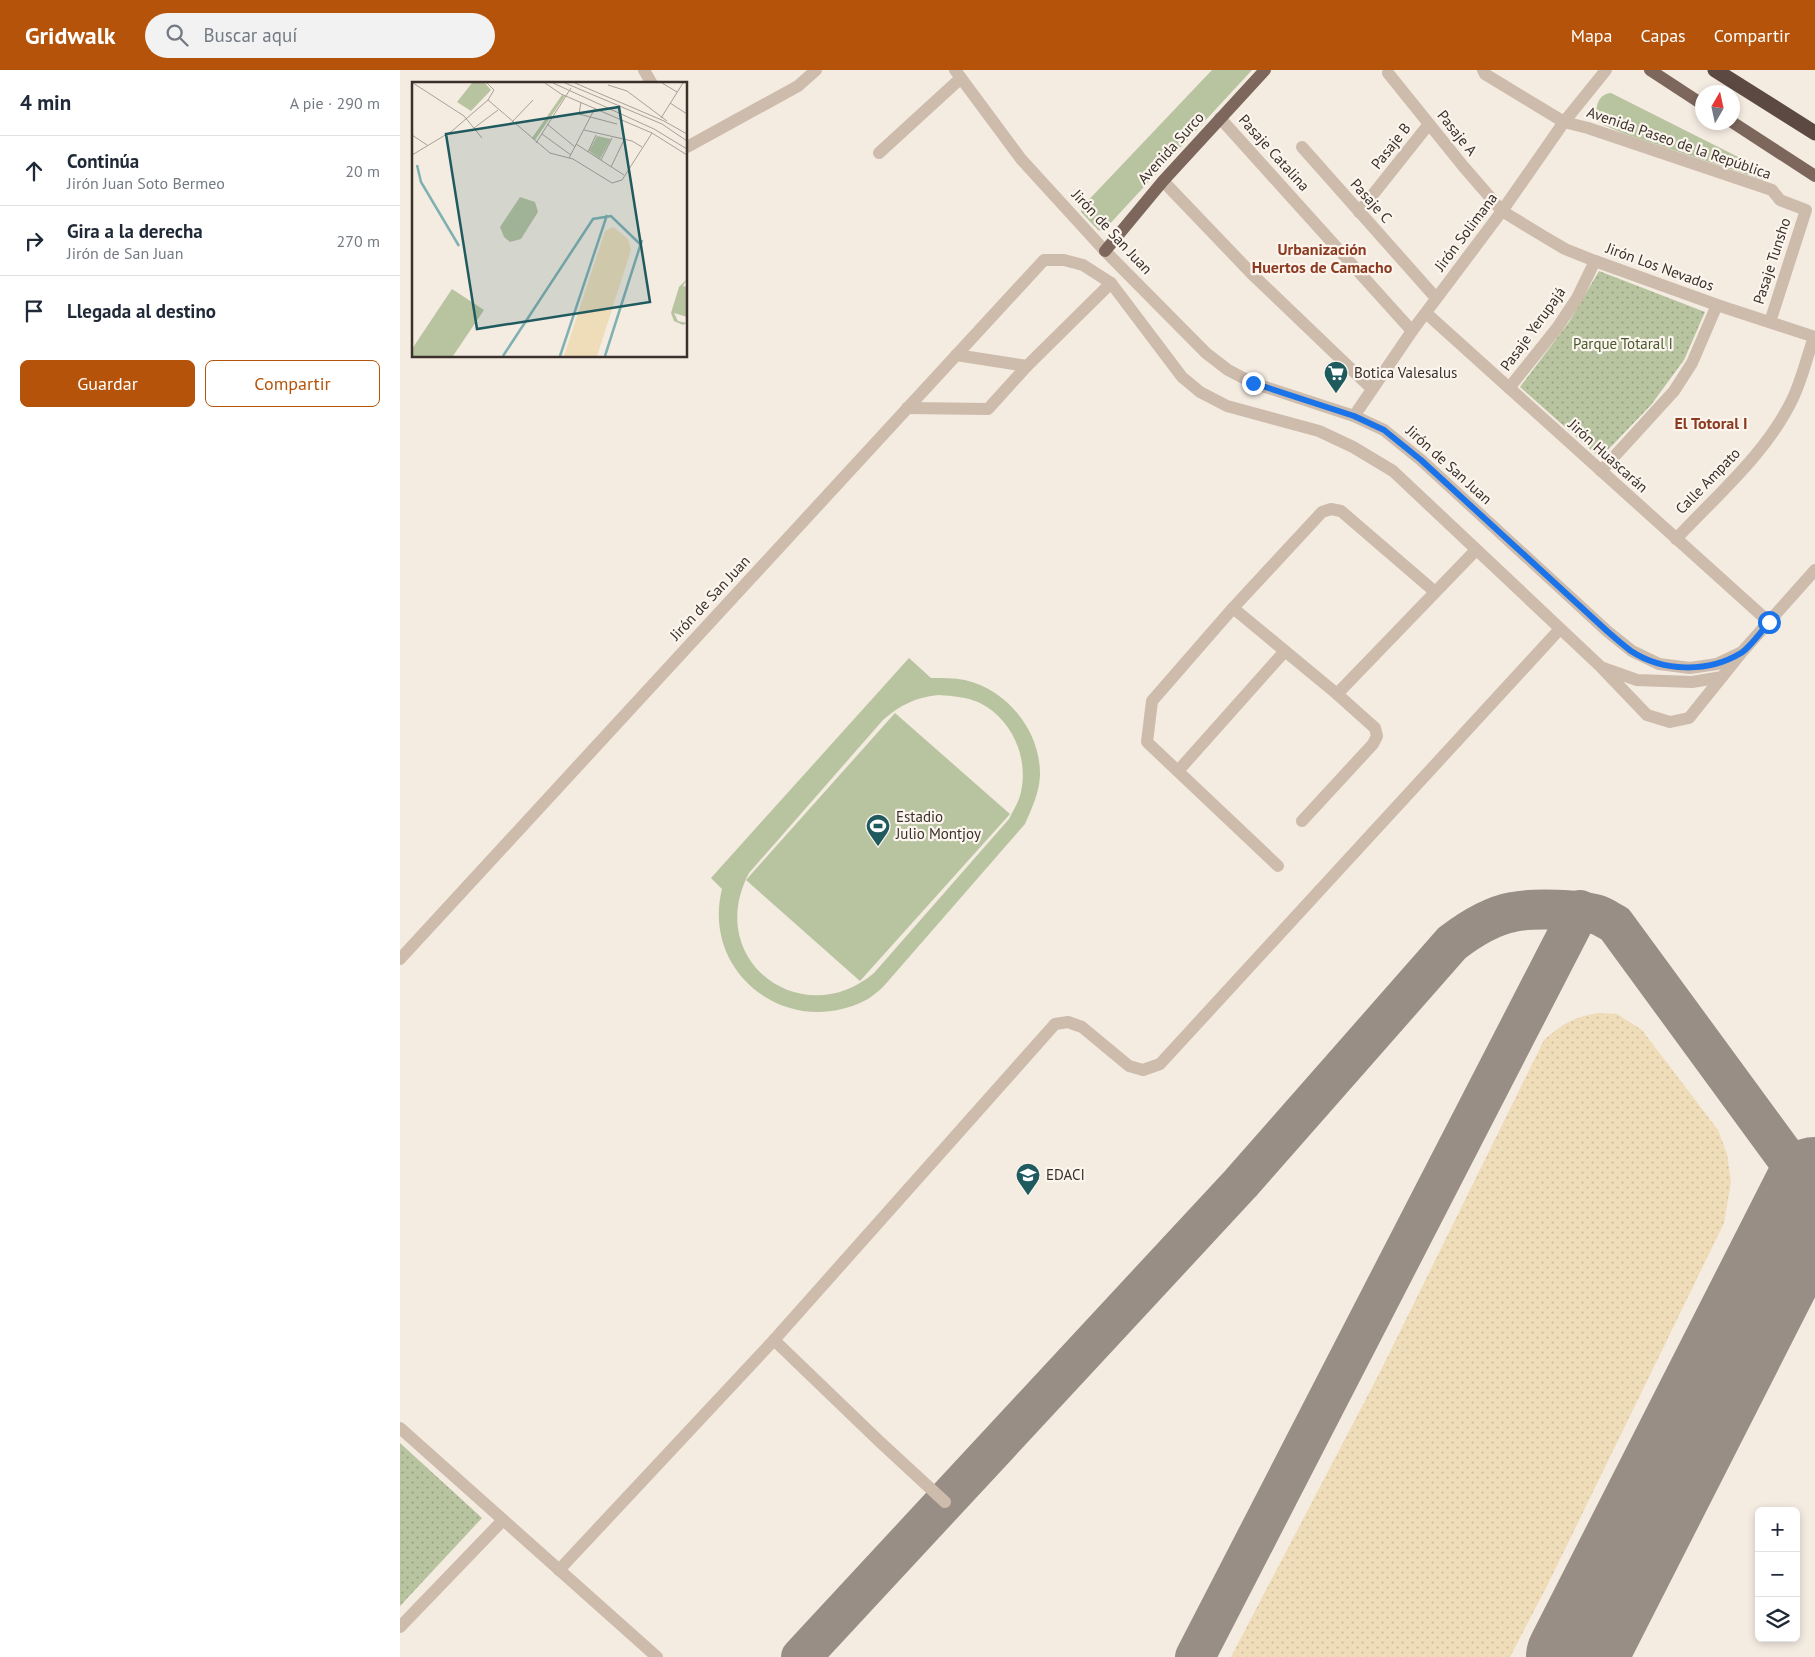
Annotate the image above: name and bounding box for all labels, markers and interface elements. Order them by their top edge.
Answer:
search box [145,13,495,58]
text: Gridwalk [25,20,115,51]
icon: search [163,21,191,49]
text: Buscar aquí [203,23,297,47]
text: Mapa [1571,24,1613,47]
text: Capas [1641,24,1686,47]
text: Compartir [1714,24,1790,47]
inset map [412,82,688,358]
north arrow [1695,85,1740,130]
text: 4 min [20,89,71,116]
text: A pie · 290 m [290,93,380,113]
street label: Avenida Paseo de la República [1584,102,1774,183]
street label: Pasaje A [1433,106,1482,159]
street label: Avenida Surco [1133,108,1208,188]
street label: Pasaje Catalina [1235,110,1314,195]
street label: Pasaje B [1367,119,1415,173]
text: Continúa [67,149,139,173]
icon: ahead [20,157,48,185]
text: 20 m [345,161,380,181]
text: Jirón Juan Soto Bermeo [67,173,225,193]
street label: Pasaje C [1346,175,1396,227]
street label: Jirón de San Juan [1068,185,1157,278]
street label: Jirón Solimana [1429,189,1501,276]
street label: Pasaje Tunsho [1749,215,1794,306]
text: Gira a la derecha [67,219,203,243]
icon: right [20,227,48,255]
text: 270 m [337,231,380,251]
street label: Jirón Los Nevados [1603,238,1717,295]
district label: Urbanización Huertos de Camacho [1252,239,1393,277]
text: Jirón de San Juan [67,243,183,263]
street label: Pasaje Yerupajá [1496,283,1569,374]
icon: arrive [20,297,48,325]
text: Llegada al destino [67,299,216,323]
park label: Parque Totaral I [1573,334,1673,353]
button: Guardar [20,360,195,407]
button: Compartir [205,360,380,407]
supermarket icon: Botica Valesalus [1323,360,1349,394]
place label: Botica Valesalus [1354,363,1457,382]
route end [1242,372,1265,395]
district label: El Totoral I [1674,413,1748,433]
street label: Jirón Huascarán [1564,414,1652,496]
street label: Jirón de San Juan [1402,420,1496,508]
street label: Calle Ampato [1671,443,1744,518]
street label: Jirón de San Juan [665,551,754,645]
route start [1758,611,1781,634]
place label: Estadio Julio Montjoy [895,807,981,843]
sports icon: Estadio Julio Montjoy [865,813,891,847]
school or university icon: EDACI [1015,1162,1041,1196]
place label: EDACI [1046,1165,1085,1184]
map controls [1755,1507,1800,1642]
button: + [1755,1507,1800,1552]
button: − [1755,1552,1800,1597]
button: layers [1755,1597,1800,1642]

